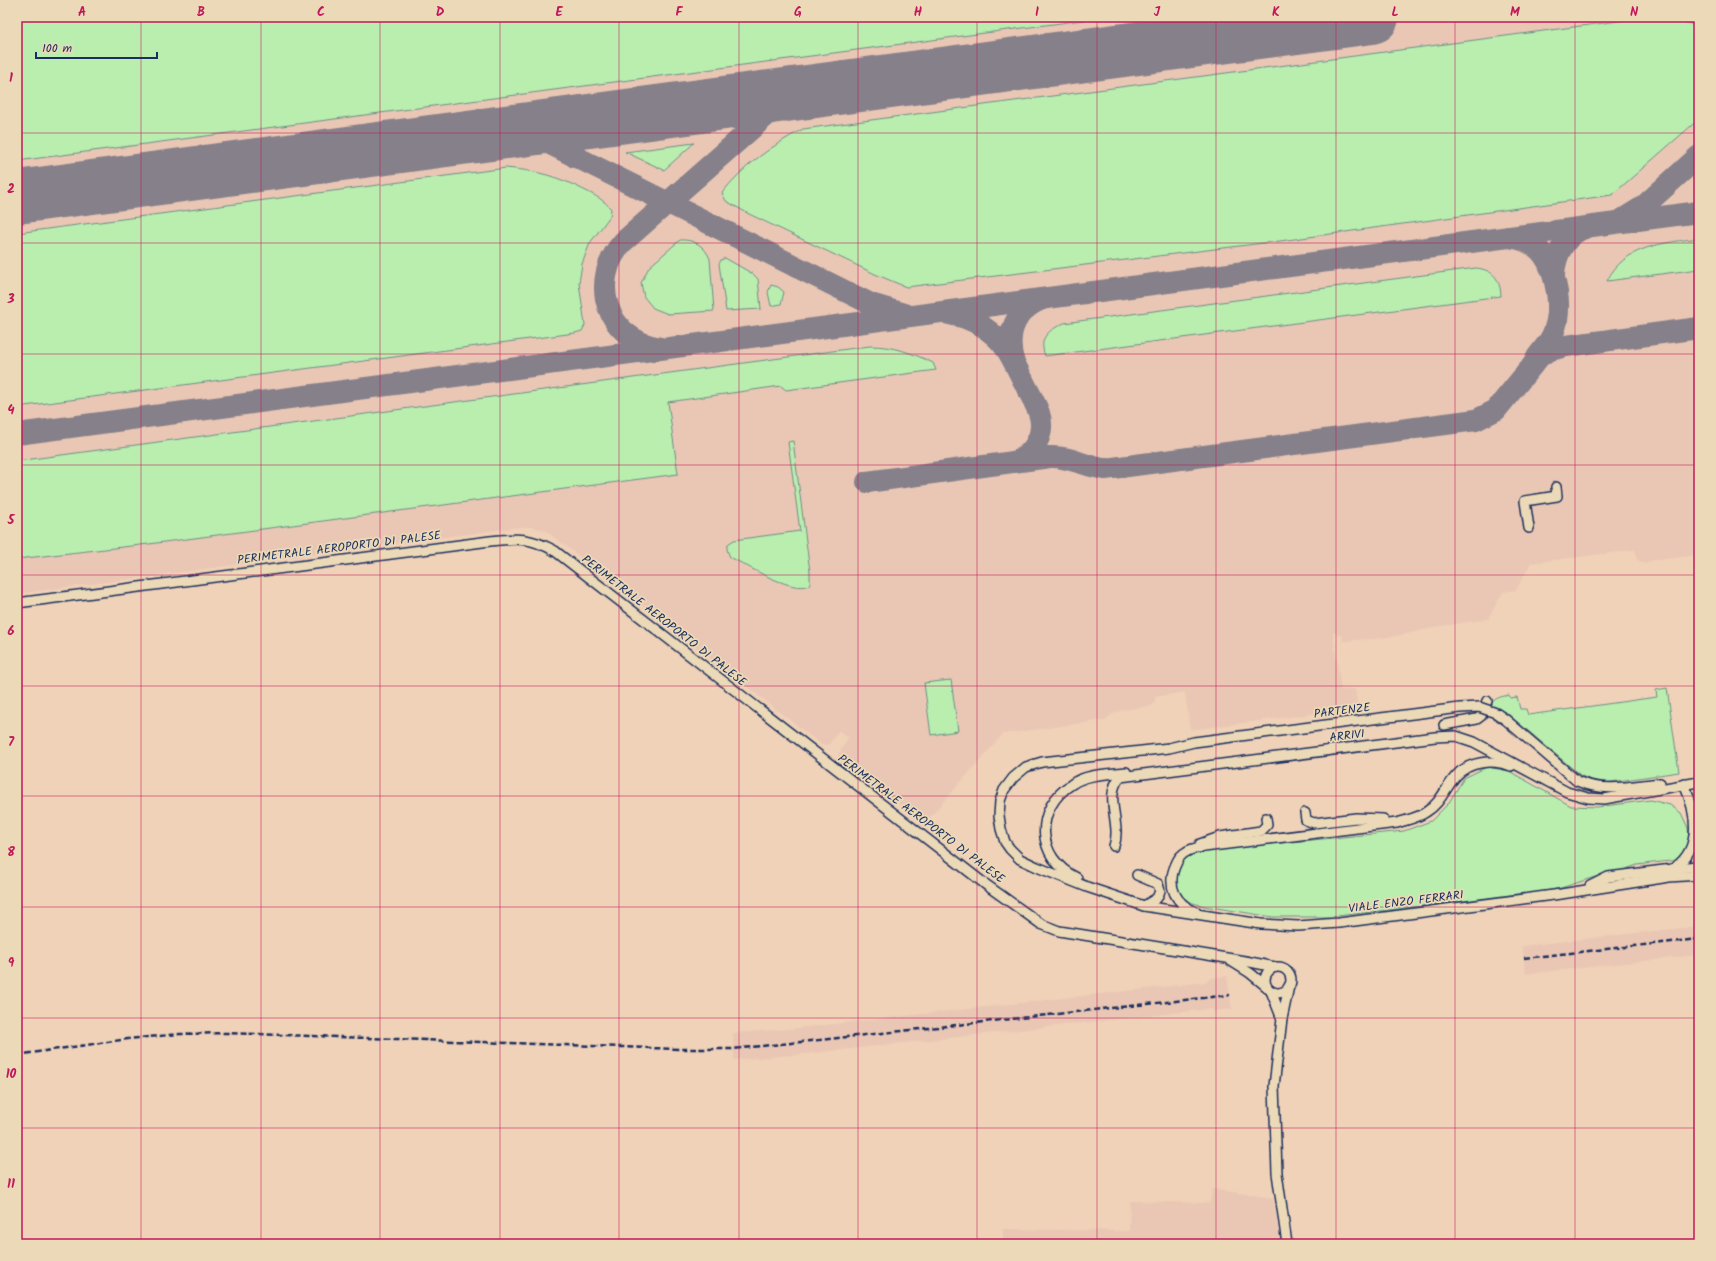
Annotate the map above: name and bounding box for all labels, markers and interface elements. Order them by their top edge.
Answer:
text: A [78,2,86,23]
text: B [197,2,205,23]
text: C [317,2,325,23]
text: D [436,2,445,23]
text: E [555,2,563,23]
text: F [675,2,683,23]
text: G [794,2,802,23]
text: H [914,2,923,23]
text: I [1035,2,1039,23]
text: J [1154,2,1161,23]
text: K [1272,2,1280,23]
text: L [1391,2,1399,23]
text: M [1510,2,1520,23]
text: N [1630,2,1639,23]
scale bar [36,34,157,60]
text: 100 m [42,39,73,58]
text: 1 [9,68,13,89]
text: 2 [7,179,15,200]
text: 3 [6,289,15,310]
text: 4 [7,400,15,421]
text: 5 [7,510,16,531]
street label: PERIMETRALE AEROPORTO DI PALESE [236,526,443,570]
street label: PERIMETRALE AEROPORTO DI PALESE [577,550,751,692]
text: 6 [7,621,15,642]
street label: PARTENZE [1313,698,1372,724]
street label: ARRIVI [1328,724,1366,748]
text: 7 [8,732,15,753]
street label: PERIMETRALE AEROPORTO DI PALESE [833,750,1009,889]
text: 8 [7,842,15,863]
street label: VIALE ENZO FERRARI [1347,885,1465,918]
text: 9 [8,953,15,974]
text: 10 [6,1064,17,1085]
text: 11 [7,1174,15,1195]

